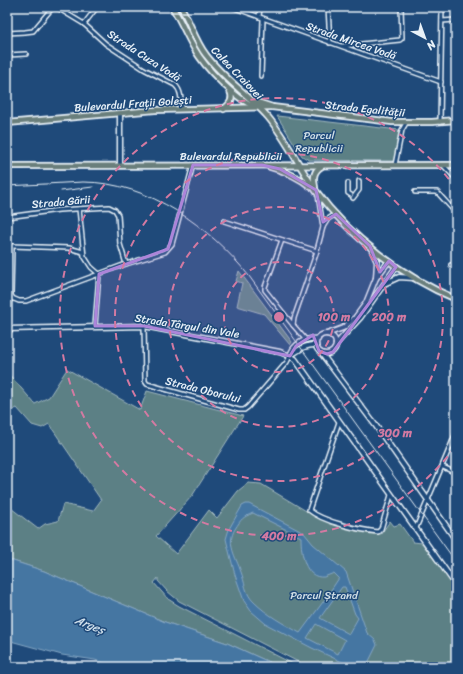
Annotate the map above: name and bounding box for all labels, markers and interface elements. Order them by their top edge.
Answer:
street label: Strada Mircea Vodă [303,17,399,65]
north arrow [405,18,445,58]
street label: Strada Cuza Vodă [103,25,185,87]
text: N [422,35,441,55]
street label: Calea Craiovei [206,42,268,105]
street label: Bulevardul Frații Golești [73,90,193,118]
street label: Strada Egalității [324,95,407,123]
park label: Parcul Republicii [295,126,344,158]
street label: Bulevardul Republicii [180,147,283,166]
street label: Strada Gării [31,190,92,214]
text: 100 m [318,306,351,328]
text: 200 m [371,306,407,328]
street label: Strada Târgul din Vale [133,308,241,344]
centre of rings [272,310,286,324]
street label: Strada Oborului [163,371,244,409]
text: 300 m [377,422,413,444]
text: 400 m [260,525,297,547]
park label: Parcul Ștrand [290,586,359,605]
water label: Argeș [71,609,110,641]

